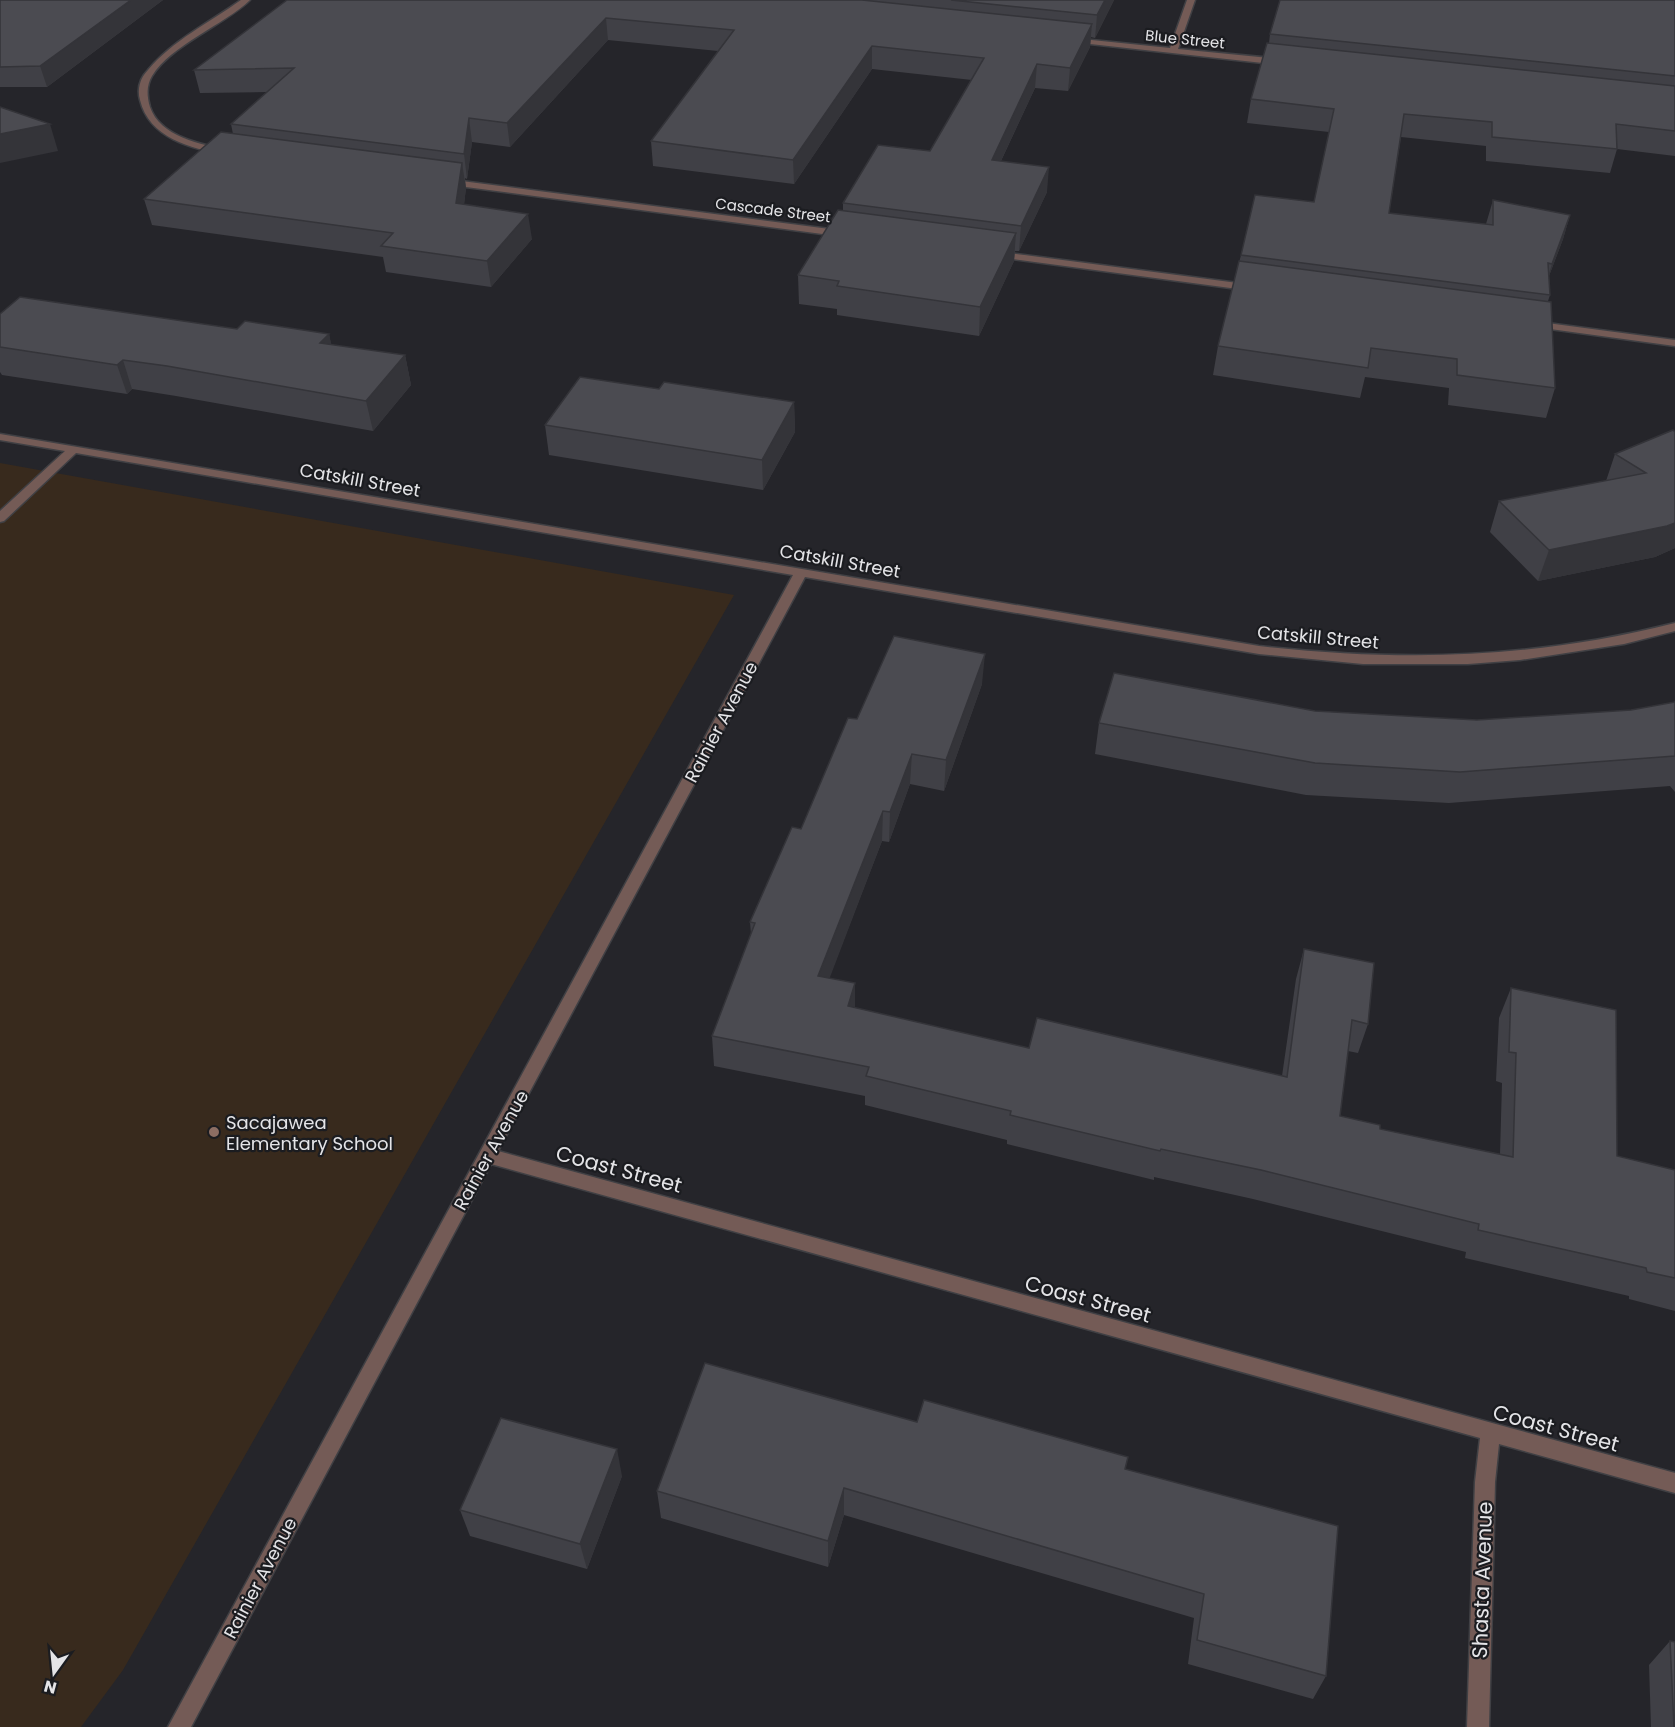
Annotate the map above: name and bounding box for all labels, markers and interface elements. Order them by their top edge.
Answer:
street label: Blue Street [1144,24,1226,54]
street label: Cascade Street [714,192,832,228]
street label: Catskill Street [298,457,422,503]
street label: Catskill Street [778,538,902,584]
street label: Catskill Street [1256,619,1380,655]
street label: Rainier Avenue [679,657,763,787]
street label: Rainier Avenue [448,1085,534,1215]
place label: Sacajawea Elementary School [226,1110,393,1156]
marker: Sacajawea Elementary School [207,1125,221,1139]
street label: Coast Street [553,1138,685,1200]
street label: Coast Street [1022,1268,1154,1330]
street label: Coast Street [1490,1397,1622,1459]
street label: Shasta Avenue [1465,1501,1499,1659]
street label: Rainier Avenue [218,1513,302,1643]
north arrow [24,1643,84,1703]
text: N [41,1674,59,1700]

